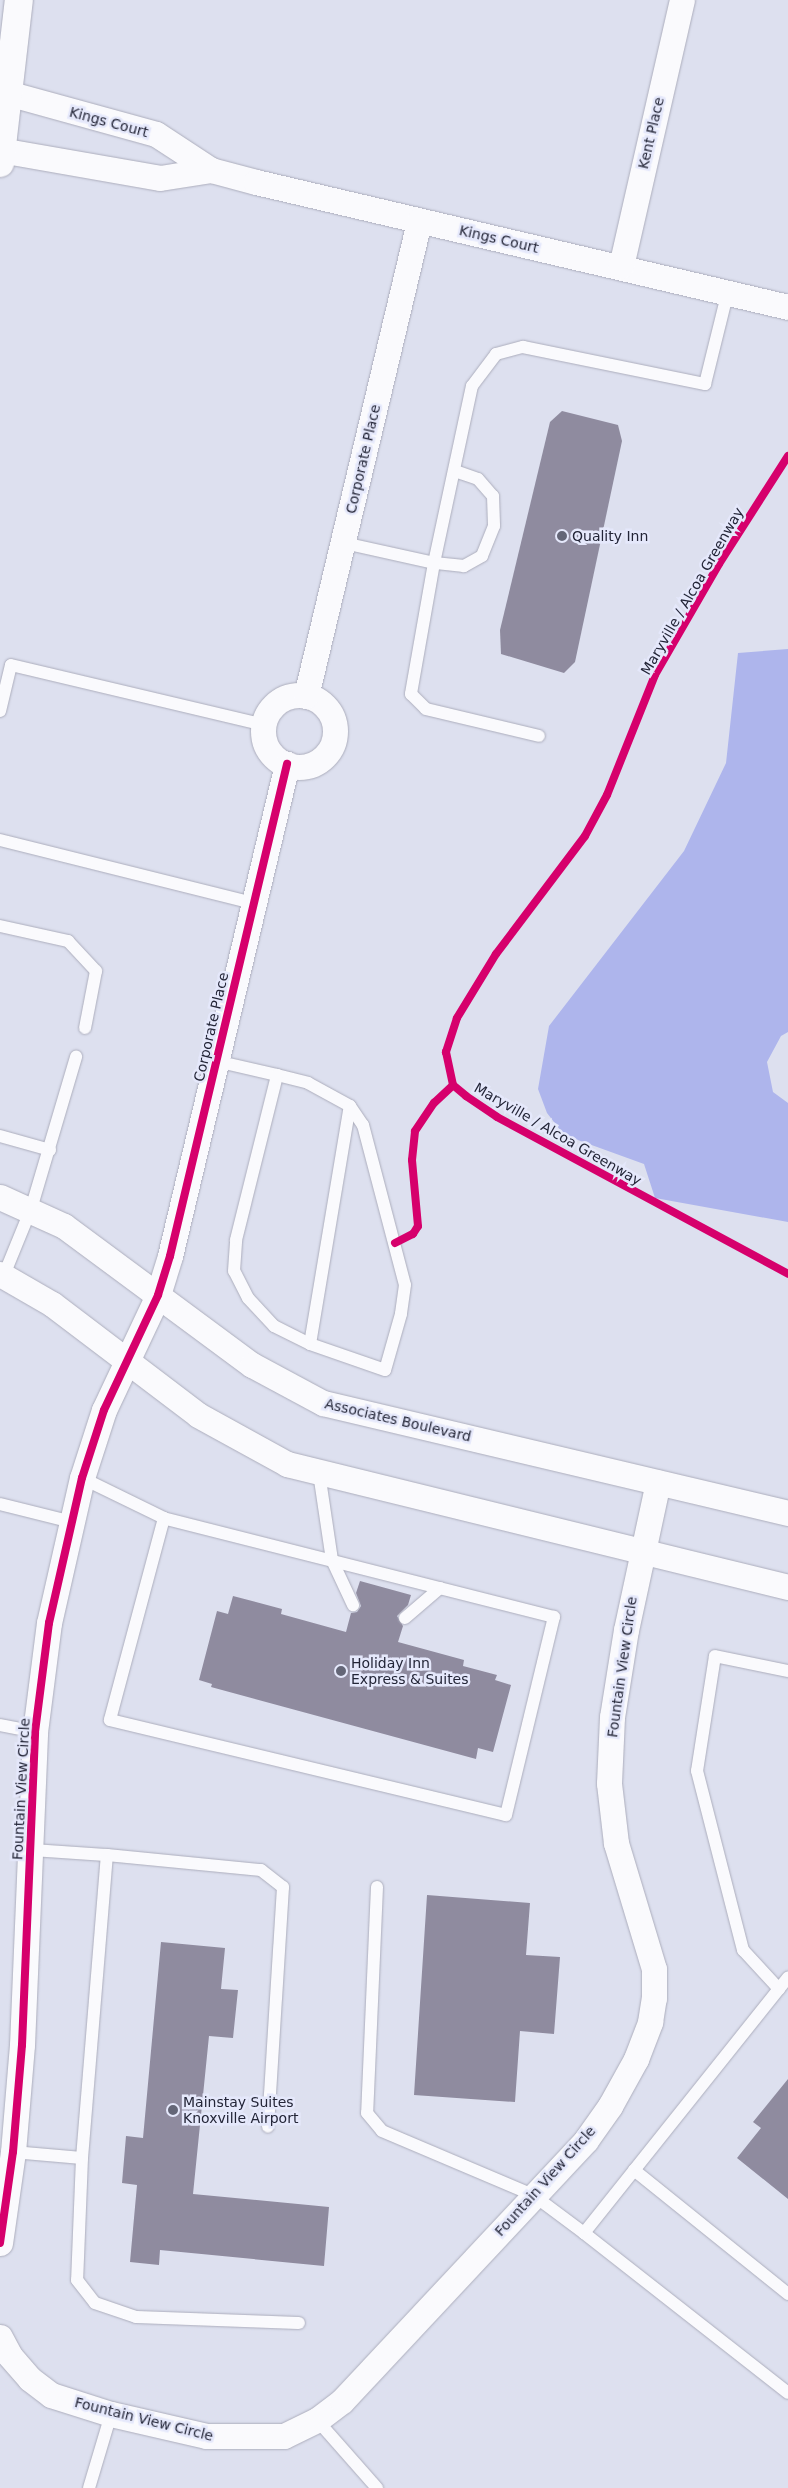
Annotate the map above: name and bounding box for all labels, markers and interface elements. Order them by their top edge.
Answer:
street label: Kent Place [635,95,667,171]
street label: Kings Court [68,103,150,141]
street label: Kings Court [458,222,540,256]
street label: Corporate Place [342,403,384,515]
street label: Maryville / Alcoa Greenway [637,504,747,678]
place label: Quality Inn [572,528,648,544]
marker: Quality Inn [556,530,568,542]
street label: Corporate Place [190,971,232,1083]
street label: Maryville / Alcoa Greenway [471,1079,645,1189]
street label: Associates Boulevard [323,1395,473,1445]
street label: Fountain View Circle [604,1595,640,1739]
place label: Holiday Inn Express & Suites [351,1655,469,1688]
marker: Holiday Inn Express & Suites [335,1665,347,1677]
street label: Fountain View Circle [9,1718,33,1860]
place label: Mainstay Suites Knoxville Airport [183,2094,298,2126]
marker: Mainstay Suites Knoxville Airport [167,2104,179,2116]
street label: Fountain View Circle [491,2123,599,2239]
street label: Fountain View Circle [73,2394,215,2444]

